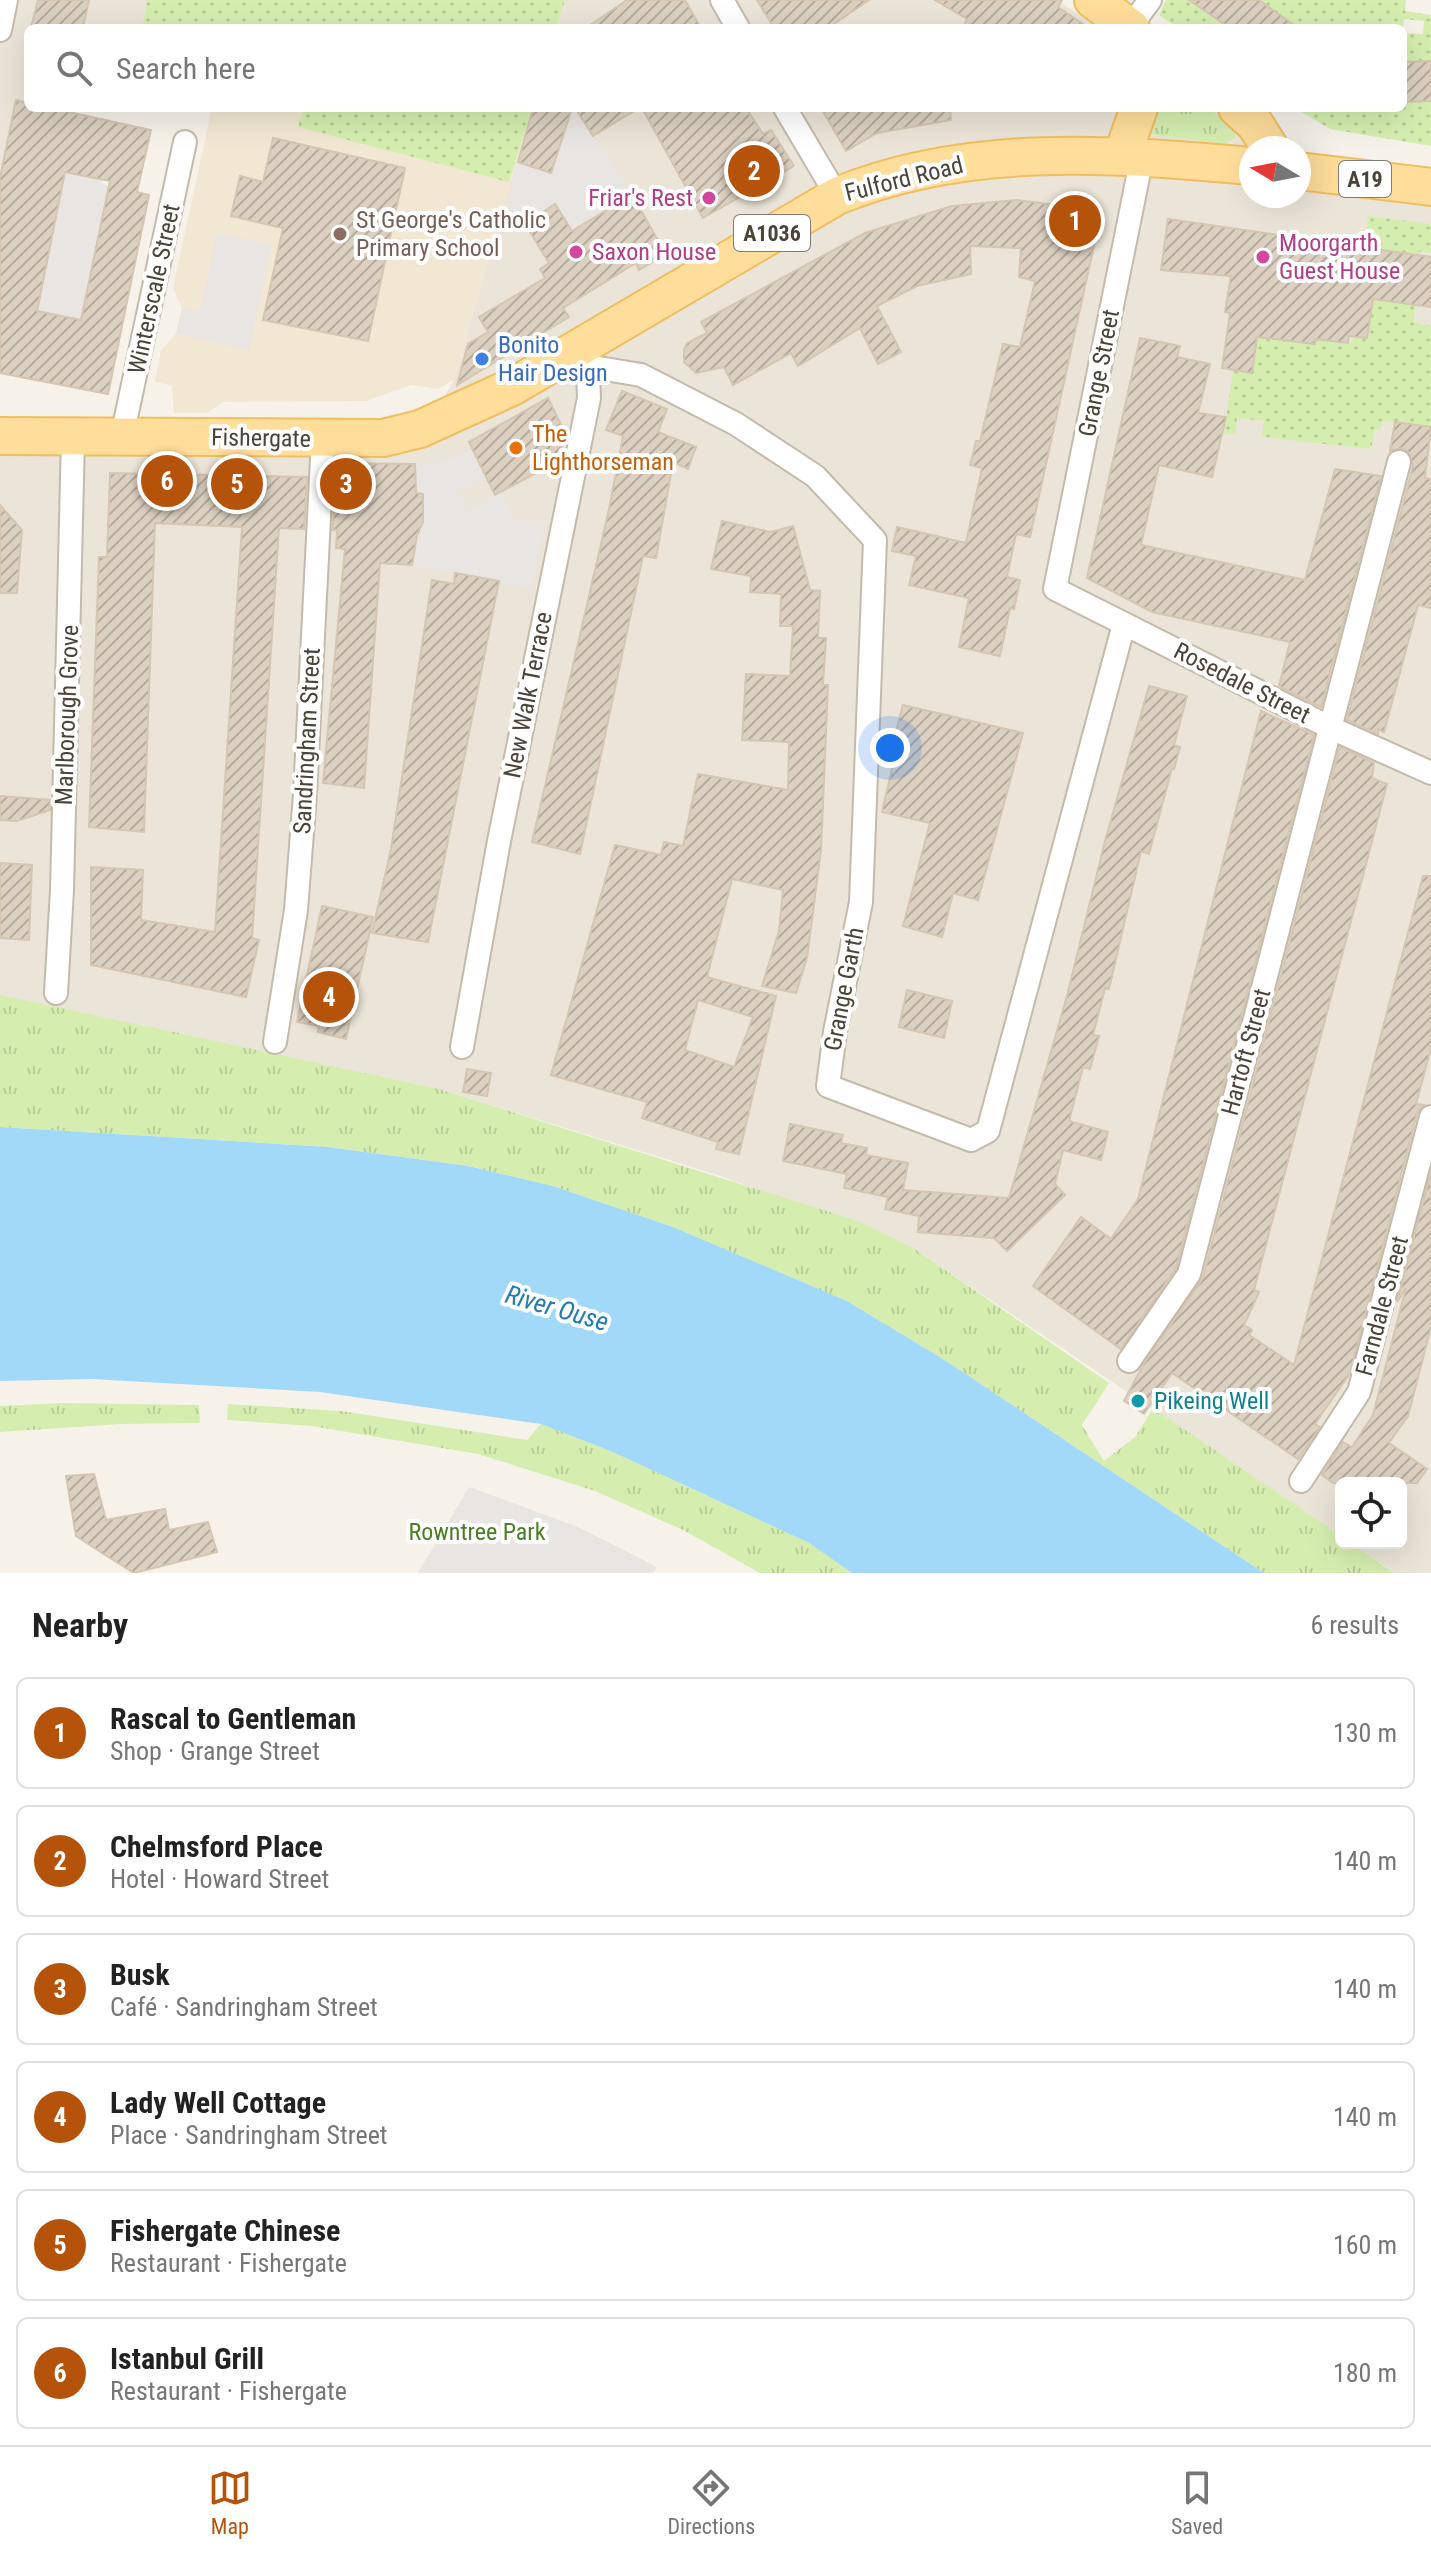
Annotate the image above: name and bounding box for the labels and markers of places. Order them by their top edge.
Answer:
pin: 2 [728,141,780,201]
place label: Friar's Rest [588,184,693,212]
marker: Friar's Rest [700,189,718,207]
pin: 1 [1049,191,1101,251]
place label: St George's Catholic Primary School [356,206,546,262]
marker: St George's Catholic Primary School [331,225,349,243]
place label: Moorgarth Guest House [1279,229,1400,285]
place label: Saxon House [592,238,716,266]
marker: Saxon House [567,243,585,261]
marker: Moorgarth Guest House [1254,248,1272,266]
place label: Bonito Hair Design [498,331,608,387]
marker: Bonito Hair Design [473,350,491,368]
place label: The Lighthorseman [532,420,674,476]
marker: The Lighthorseman [507,439,525,457]
pin: 6 [141,451,193,511]
pin: 5 [211,454,263,514]
pin: 3 [320,454,372,514]
pin: 4 [303,967,355,1027]
place label: Pikeing Well [1154,1387,1269,1415]
marker: Pikeing Well [1129,1392,1147,1410]

